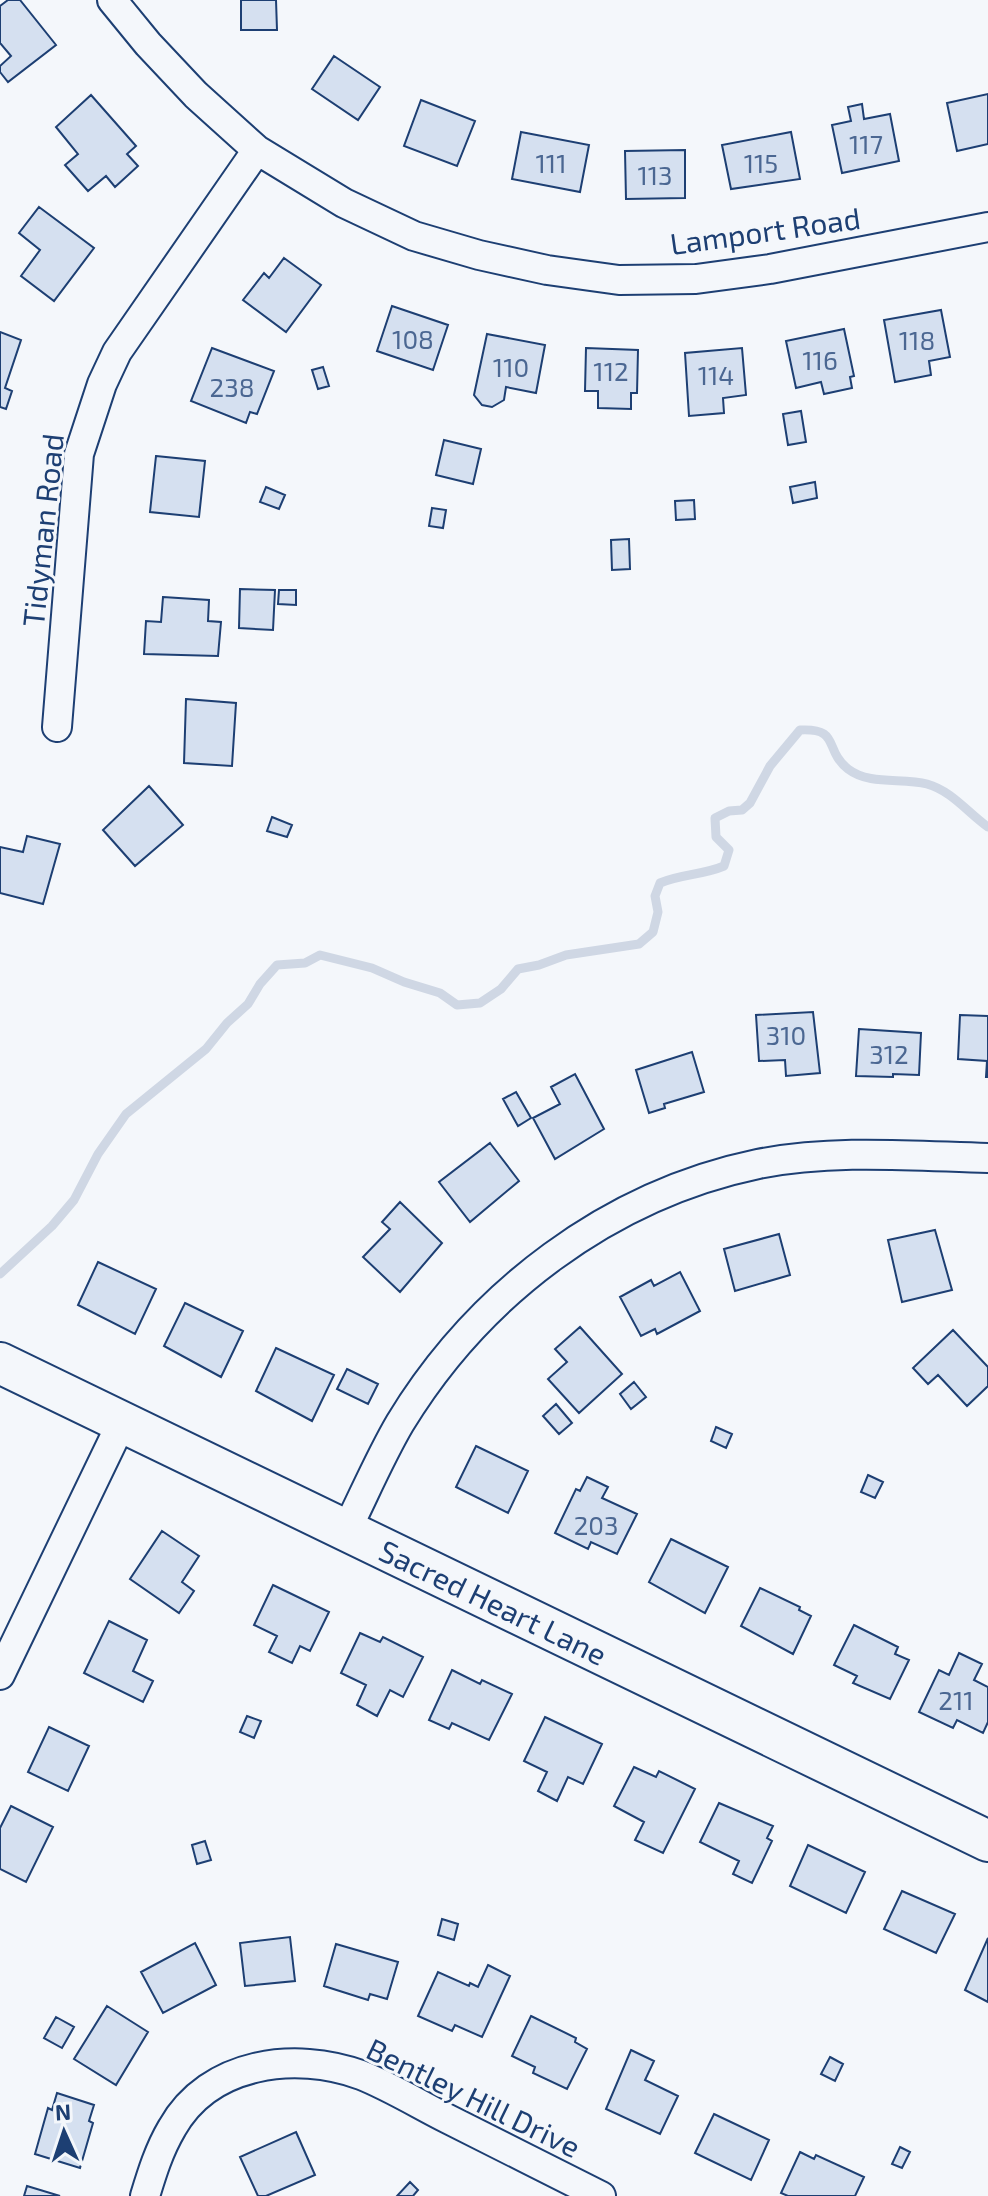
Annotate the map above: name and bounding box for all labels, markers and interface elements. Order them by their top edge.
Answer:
house number: 117 [849,128,883,159]
house number: 111 [535,147,567,178]
house number: 115 [744,147,778,178]
house number: 113 [637,159,673,190]
street label: Lamport Road [667,199,863,261]
house number: 108 [392,323,434,354]
house number: 118 [899,324,935,355]
house number: 116 [802,344,838,375]
house number: 110 [493,351,529,382]
house number: 112 [593,355,629,386]
house number: 114 [698,359,734,390]
house number: 238 [210,371,254,402]
street label: Tidyman Road [14,432,70,628]
house number: 310 [766,1019,806,1050]
house number: 312 [869,1038,909,1069]
house number: 203 [574,1509,618,1540]
street label: Sacred Heart Lane [374,1531,613,1672]
house number: 211 [938,1684,974,1715]
street label: Bentley Hill Drive [361,2030,587,2164]
north arrow [24,2092,104,2172]
text: N [54,2098,72,2124]

